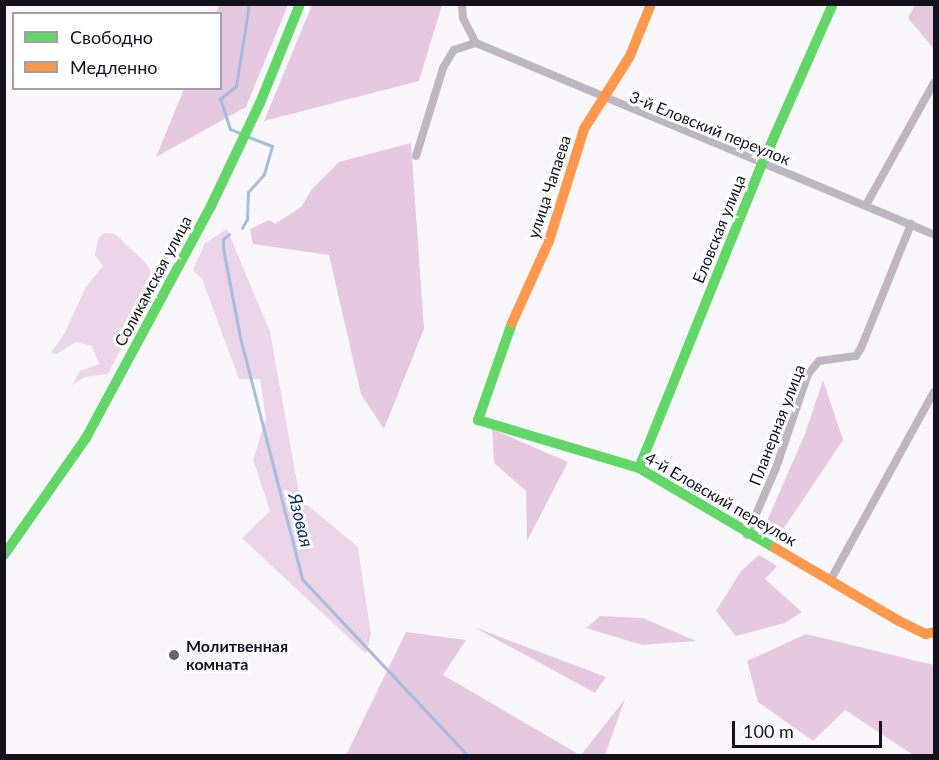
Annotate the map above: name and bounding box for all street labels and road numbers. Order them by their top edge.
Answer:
street label: 3-й Еловский переулок [627,87,793,169]
street label: улица Чапаева [523,133,575,241]
street label: Еловская улица [689,172,749,286]
street label: Соликамская улица [110,212,196,350]
street label: Планерная улица [745,362,809,488]
street label: 4-й Еловский переулок [642,448,800,550]

